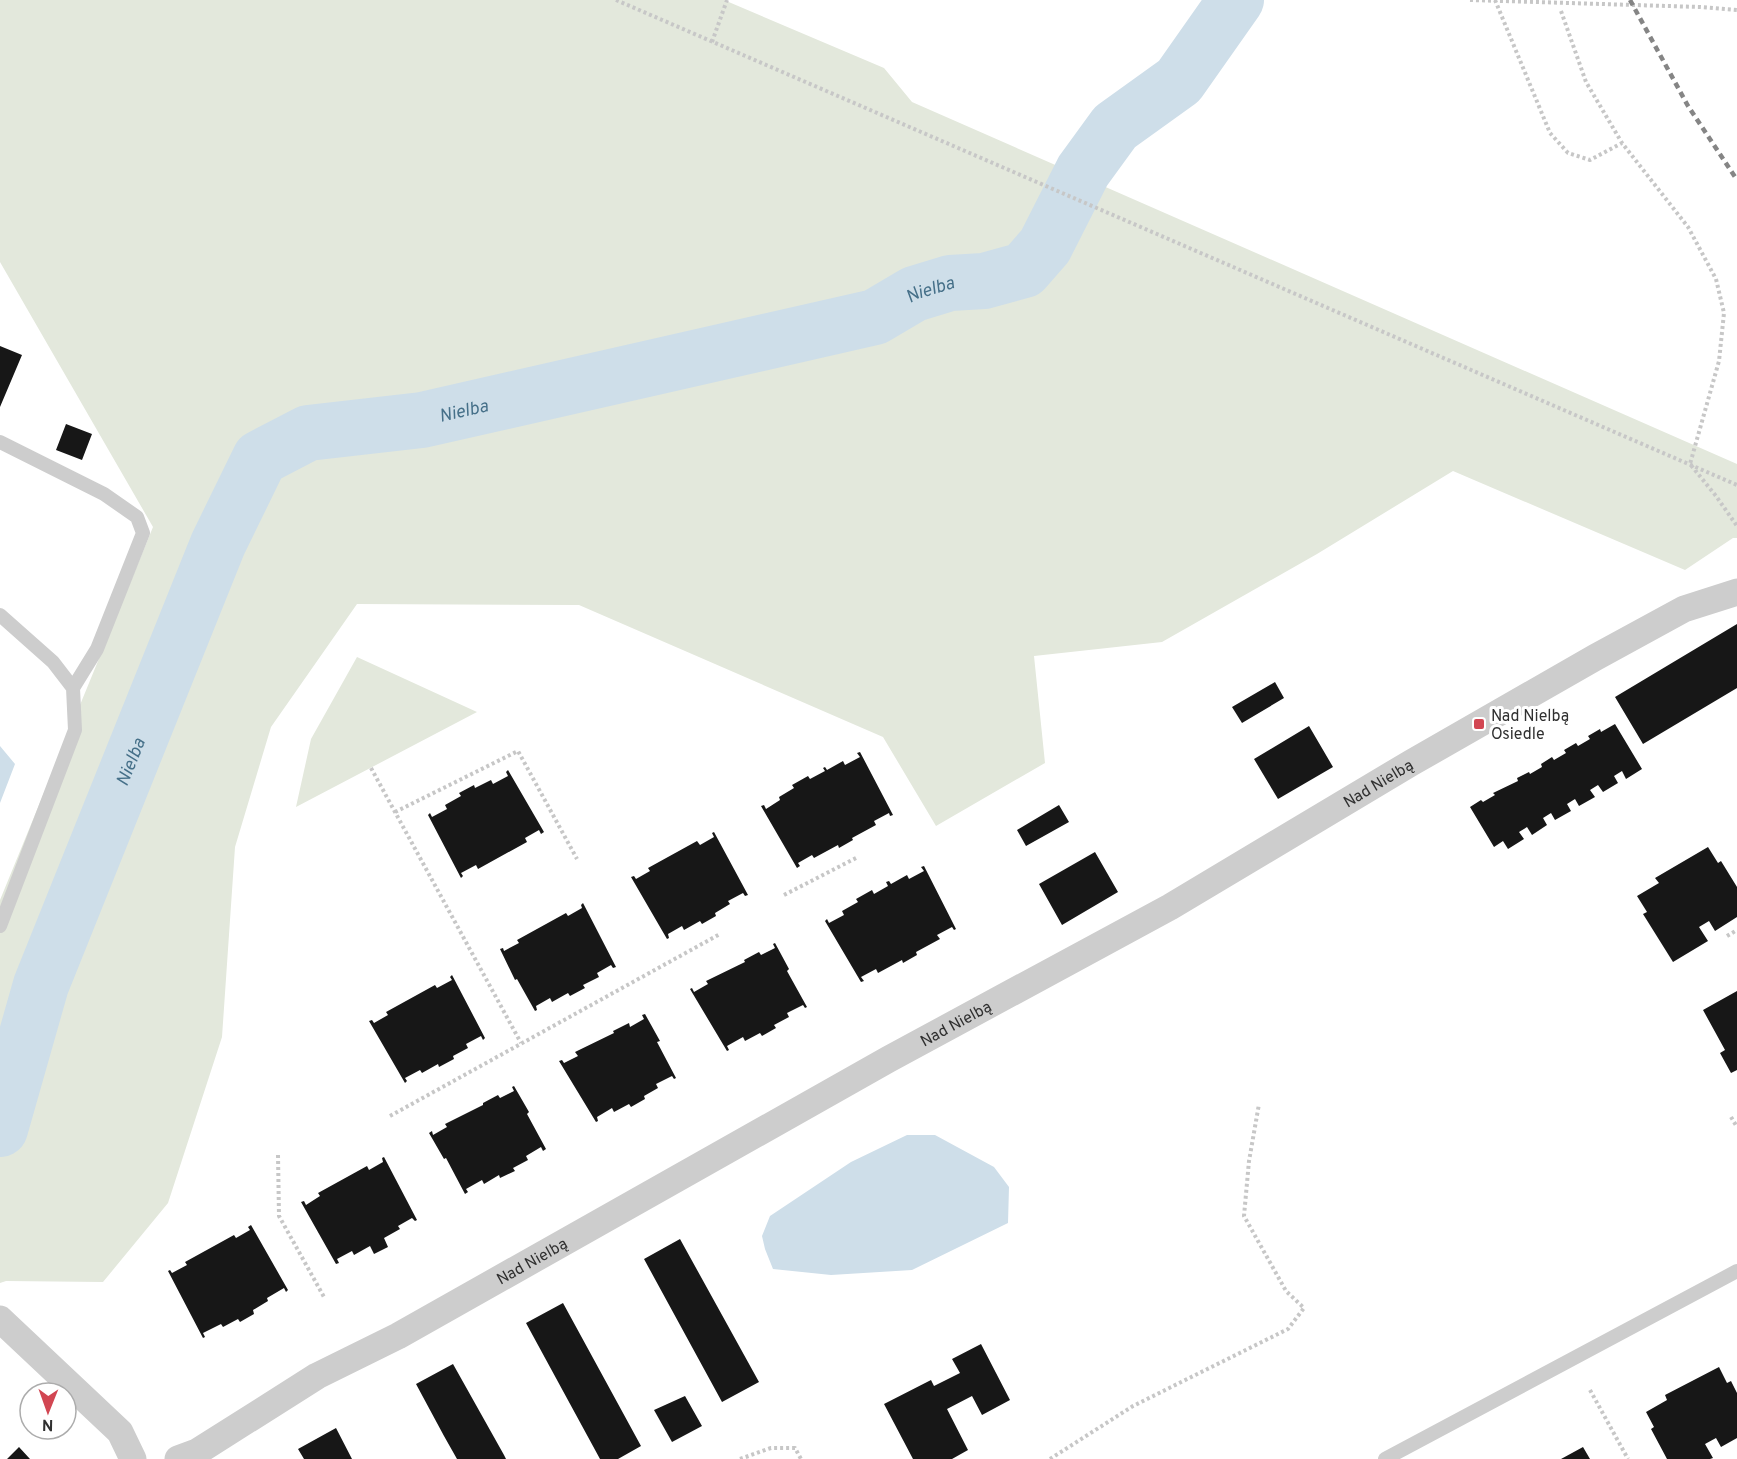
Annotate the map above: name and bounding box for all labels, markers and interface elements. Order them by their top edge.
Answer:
water label: Nielba [902,272,958,309]
water label: Nielba [437,395,491,429]
place label: Nad Nielbą Osiedle [1491,707,1569,745]
marker: Nad Nielbą Osiedle [1472,717,1486,731]
water label: Nielba [112,735,152,790]
street label: Nad Nielbą [1340,756,1418,813]
street label: Nad Nielbą [917,997,996,1052]
street label: Nad Nielbą [494,1234,572,1290]
north arrow [18,1381,78,1441]
text: N [42,1414,54,1434]

